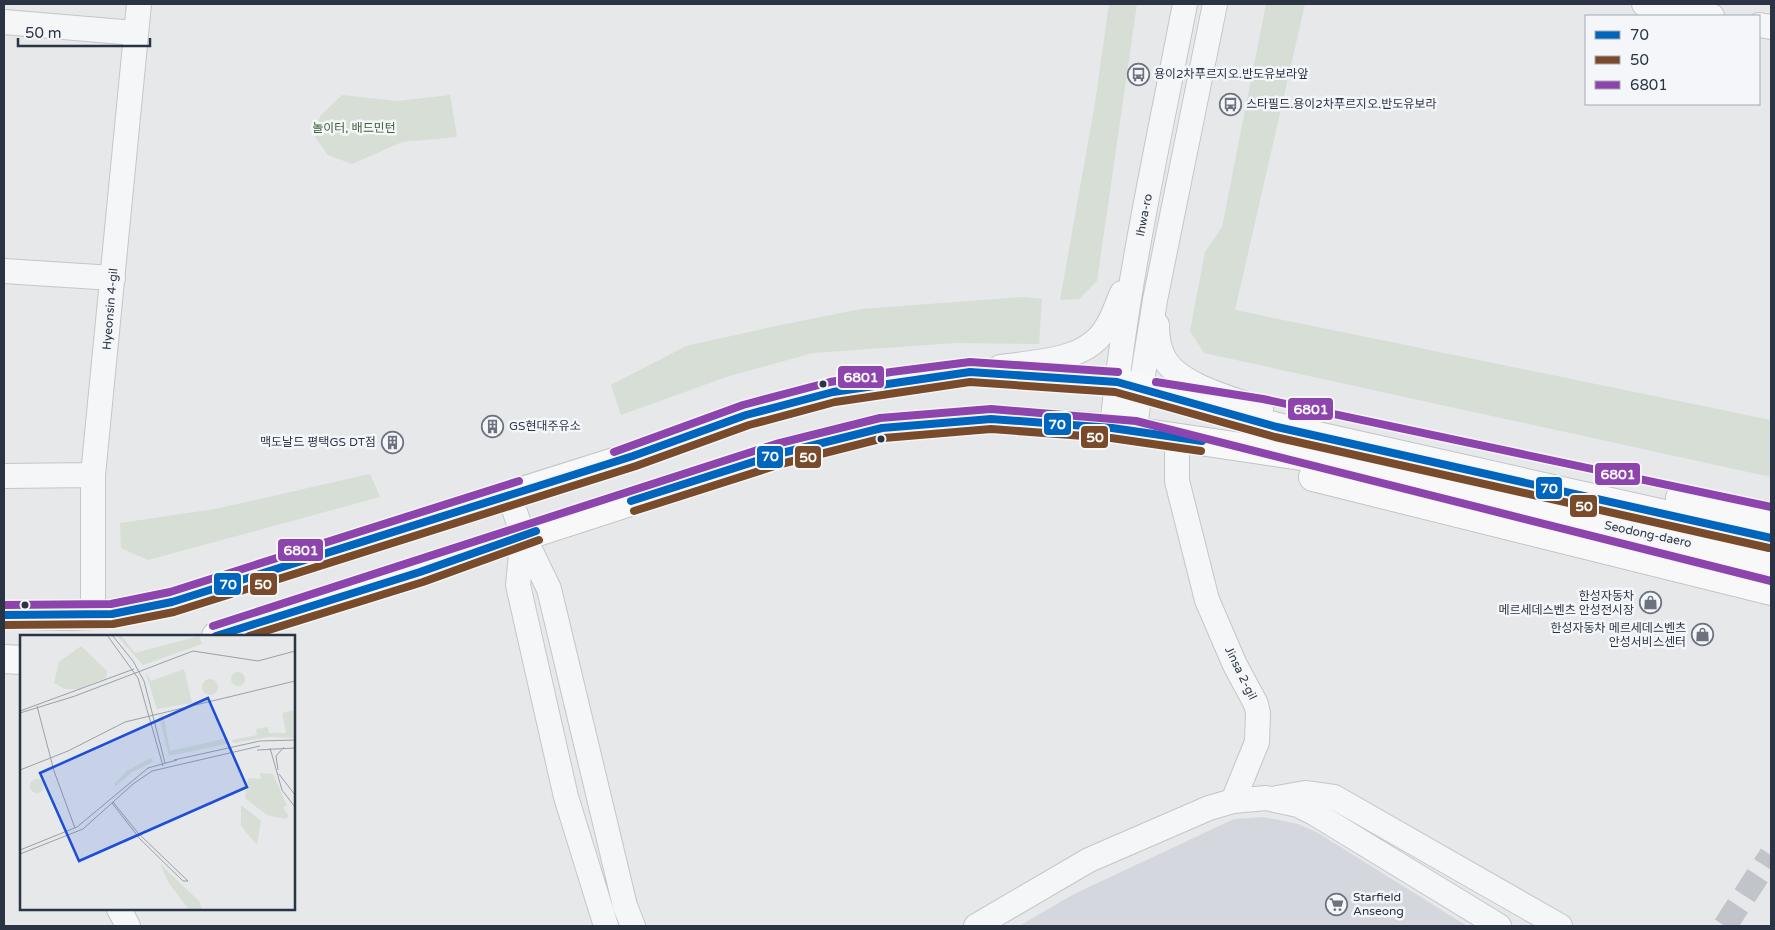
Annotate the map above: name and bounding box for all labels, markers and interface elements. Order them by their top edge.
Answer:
scale bar [18,15,150,47]
legend [1585,15,1760,105]
text: 50 m [25,24,62,42]
text: 70 [1630,26,1649,44]
text: 50 [1630,51,1649,69]
bus stop icon: 용이2차푸르지오.반도유보라앞 [1126,62,1150,86]
place label: 용이2차푸르지오.반도유보라앞 [1154,67,1308,81]
text: 6801 [1630,76,1668,94]
bus stop icon: 스타필드.용이2차푸르지오.반도유보라 [1218,92,1242,116]
place label: 스타필드.용이2차푸르지오.반도유보라 [1246,97,1436,111]
park label: 놀이터, 배드민턴 [312,121,396,135]
street label: Ihwa-ro [1133,192,1155,238]
street label: Hyeonsin 4-gil [99,268,121,350]
line badge: 6801 [837,365,885,389]
text: 6801 [843,369,879,386]
unlabelled marker [818,379,828,389]
line badge: 6801 [1287,397,1334,421]
text: 6801 [1293,401,1329,418]
line badge: 70 [1043,412,1072,436]
building icon: GS현대주유소 [481,414,505,438]
text: 70 [1048,416,1066,433]
place label: GS현대주유소 [509,419,581,433]
line badge: 50 [1080,425,1109,449]
text: 50 [1086,429,1104,446]
building icon: 맥도날드 평택GS DT점 [380,430,404,454]
unlabelled marker [876,434,886,444]
place label: 맥도날드 평택GS DT점 [260,435,376,449]
line badge: 70 [756,445,784,469]
line badge: 50 [794,445,822,469]
text: 70 [761,448,779,465]
text: 50 [799,449,817,466]
line badge: 6801 [1594,462,1641,486]
text: 6801 [1600,466,1636,483]
line badge: 70 [1535,476,1563,500]
text: 70 [1540,480,1558,497]
line badge: 50 [1569,494,1598,518]
text: 50 [1575,498,1593,515]
street label: Seodong-daero [1603,518,1693,550]
line badge: 6801 [277,538,324,562]
text: 6801 [283,542,319,559]
line badge: 70 [213,572,242,596]
line badge: 50 [249,572,278,596]
text: 70 [219,576,237,593]
text: 50 [254,576,272,593]
place label: 한성자동차 메르세데스벤츠 안성전시장 [1498,589,1634,617]
shop icon: 한성자동차 메르세데스벤츠 안성전시장 [1638,591,1662,615]
unlabelled marker [20,600,30,610]
place label: 한성자동차 메르세데스벤츠 안성서비스센터 [1550,621,1686,649]
shop icon: 한성자동차 메르세데스벤츠 안성서비스센터 [1690,623,1714,647]
inset map [20,635,295,910]
street label: Jinsa 2-gil [1222,644,1260,702]
place label: Starfield Anseong [1353,890,1404,918]
supermarket icon: Starfield Anseong [1325,892,1349,916]

